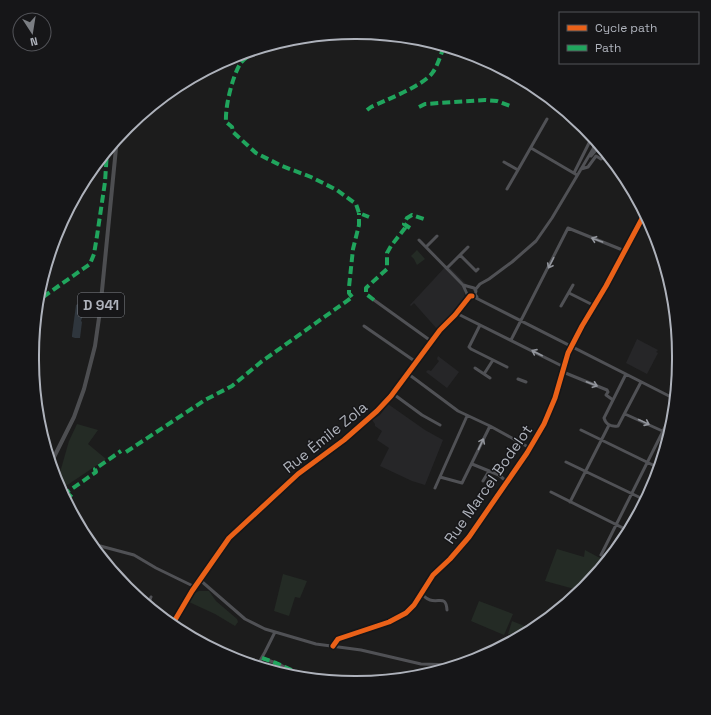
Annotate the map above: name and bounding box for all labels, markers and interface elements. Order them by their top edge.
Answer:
north arrow [12,12,52,52]
legend [559,12,699,64]
text: Cycle path [595,20,657,36]
text: N [29,34,39,49]
text: Path [595,40,621,56]
one-way arrow [591,236,603,244]
one-way arrow [546,256,554,268]
road number: D 941 [78,293,124,317]
one-way arrow [532,349,544,356]
one-way arrow [585,380,597,388]
street label: Rue Émile Zola [279,397,371,477]
one-way arrow [637,419,649,426]
street label: Rue Marcel Bodelot [440,421,536,547]
one-way arrow [478,439,485,451]

